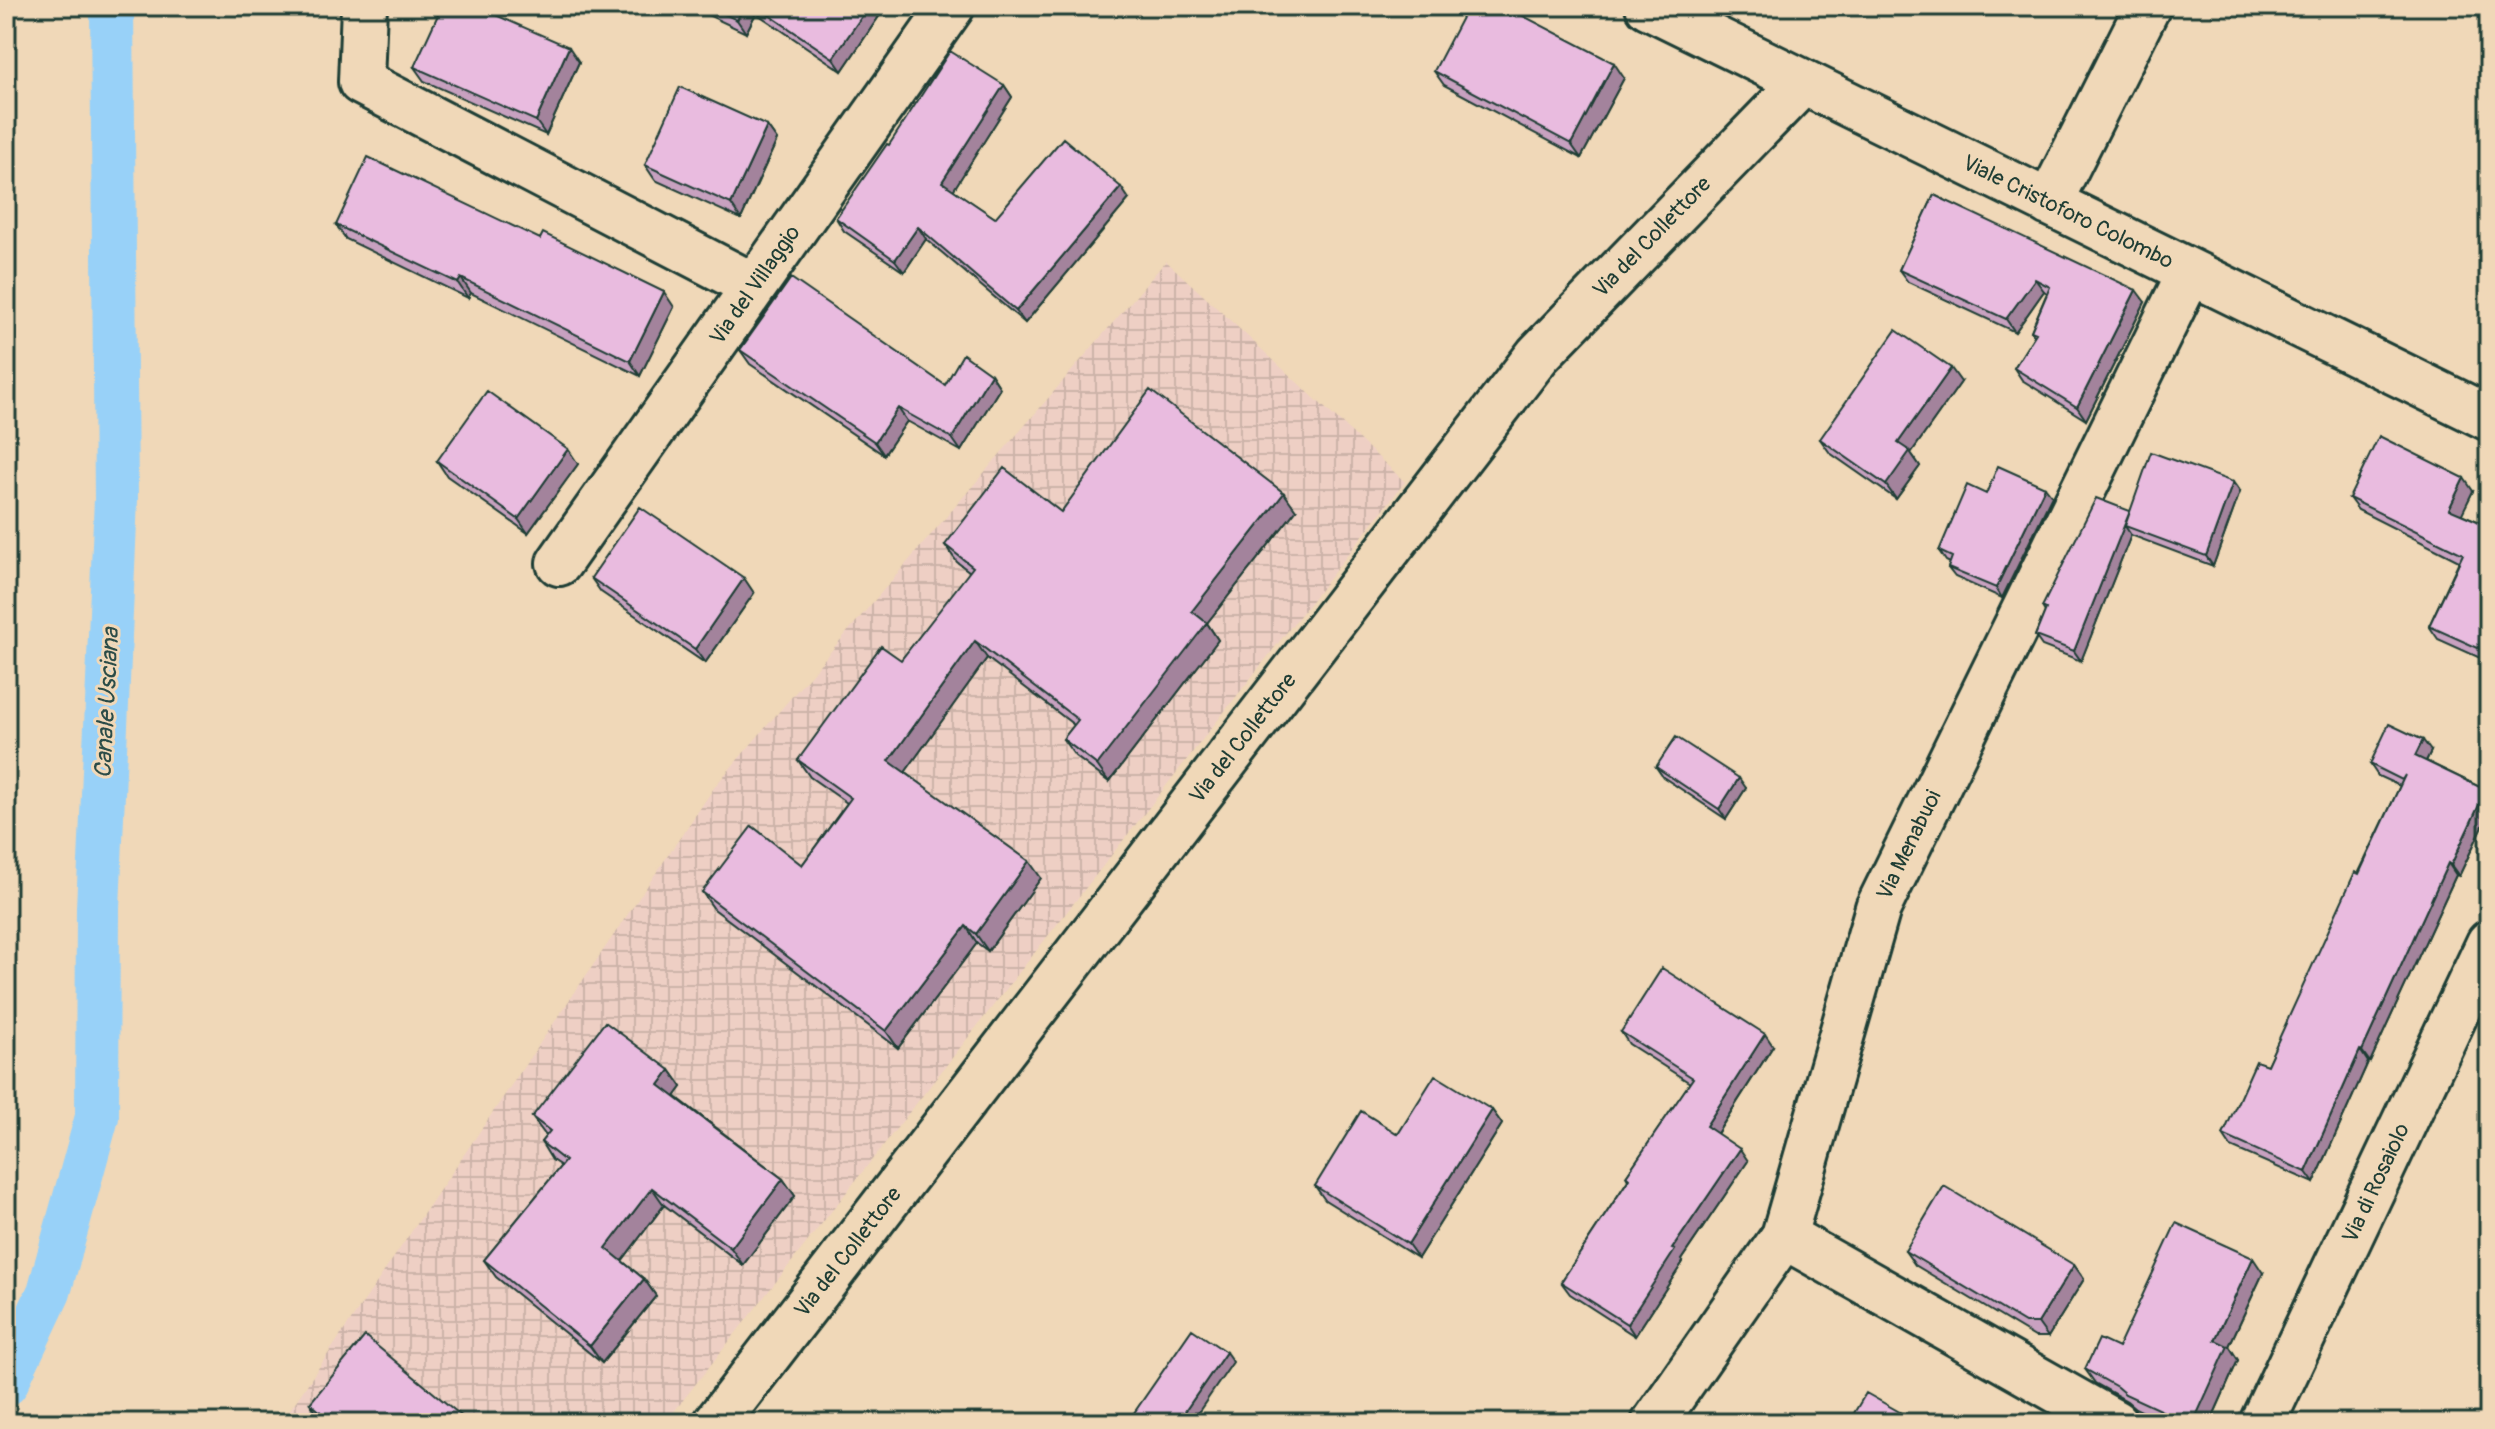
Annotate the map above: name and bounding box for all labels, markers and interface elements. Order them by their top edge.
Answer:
street label: Viale Cristoforo Colombo [1958,149,2178,275]
street label: Via del Collettore [1587,170,1717,304]
street label: Via del Villaggio [703,220,807,350]
water label: Canale Usciana [89,625,126,779]
street label: Via del Collettore [1183,667,1303,809]
street label: Via Menabuoi [1870,785,1948,904]
street label: Via di Rosaiolo [2336,1118,2416,1247]
street label: Via del Collettore [788,1181,908,1323]

